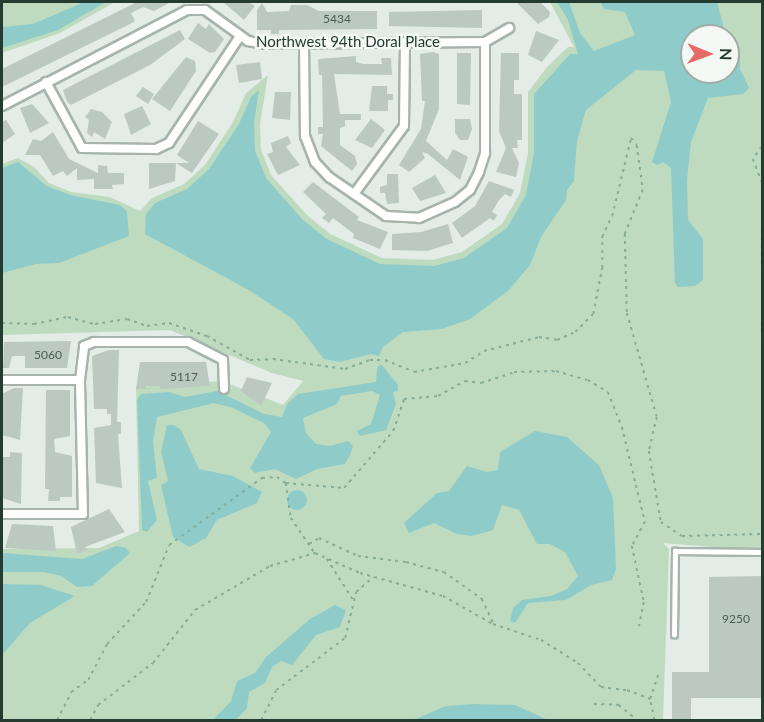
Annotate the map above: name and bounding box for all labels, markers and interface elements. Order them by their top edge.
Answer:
house number: 5434 [323,12,351,26]
north arrow [680,24,740,84]
street label: Northwest 94th Doral Place [256,33,440,51]
text: N [717,48,736,61]
house number: 5060 [34,348,62,362]
house number: 5117 [170,370,198,384]
house number: 9250 [722,612,750,626]

